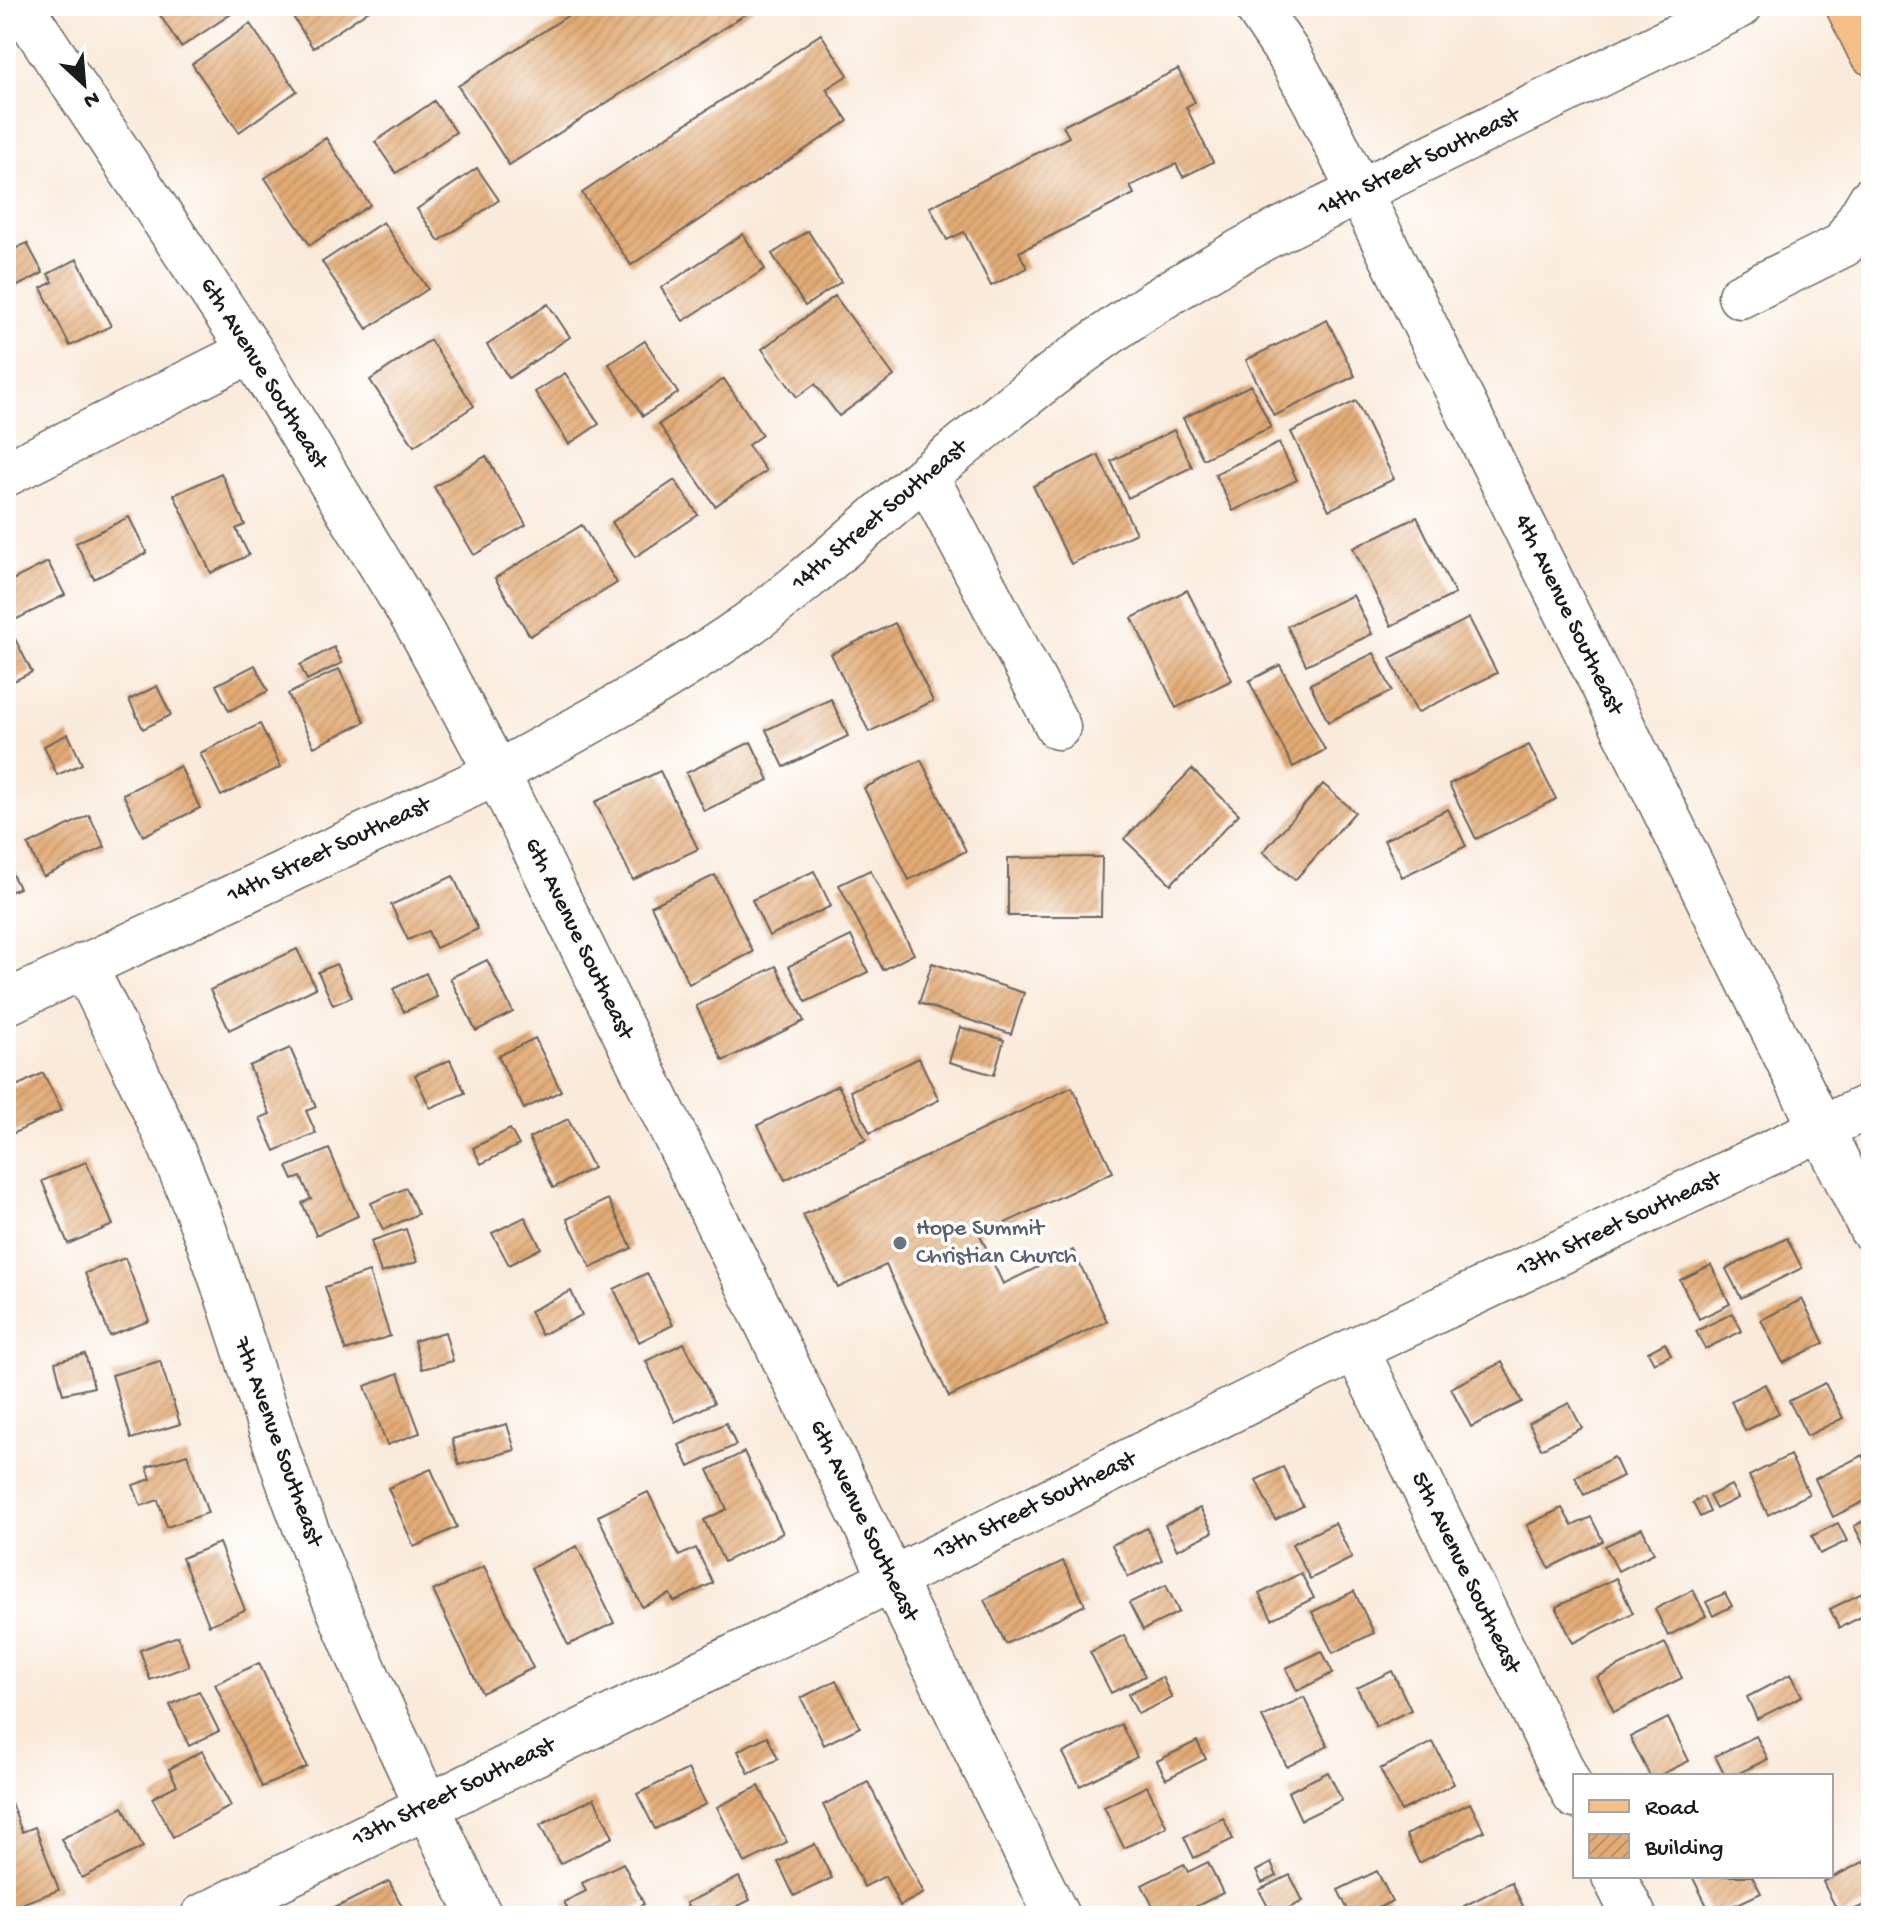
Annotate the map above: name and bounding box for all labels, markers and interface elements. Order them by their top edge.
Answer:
north arrow [44,44,124,124]
text: N [79,84,103,113]
street label: 14th Street Southeast [1312,101,1527,225]
street label: 6th Avenue Southeast [192,273,335,477]
street label: 14th Street Southeast [785,432,976,599]
street label: 4th Avenue Southeast [1507,510,1630,722]
street label: 14th Street Southeast [222,790,437,911]
street label: 6th Avenue Southeast [517,834,640,1046]
street label: 13th Street Southeast [1511,1164,1728,1285]
place label: Hope Summit Christian Church [916,1215,1077,1272]
marker: Hope Summit Christian Church [891,1234,909,1252]
street label: 7th Avenue Southeast [225,1332,329,1553]
street label: 6th Avenue Southeast [802,1416,925,1628]
street label: 13th Street Southeast [928,1444,1143,1569]
street label: 5th Avenue Southeast [1404,1467,1527,1681]
street label: 13th Street Southeast [347,1730,562,1855]
legend [1573,1774,1833,1878]
text: Road [1645,1795,1699,1824]
text: Building [1644,1835,1723,1864]

